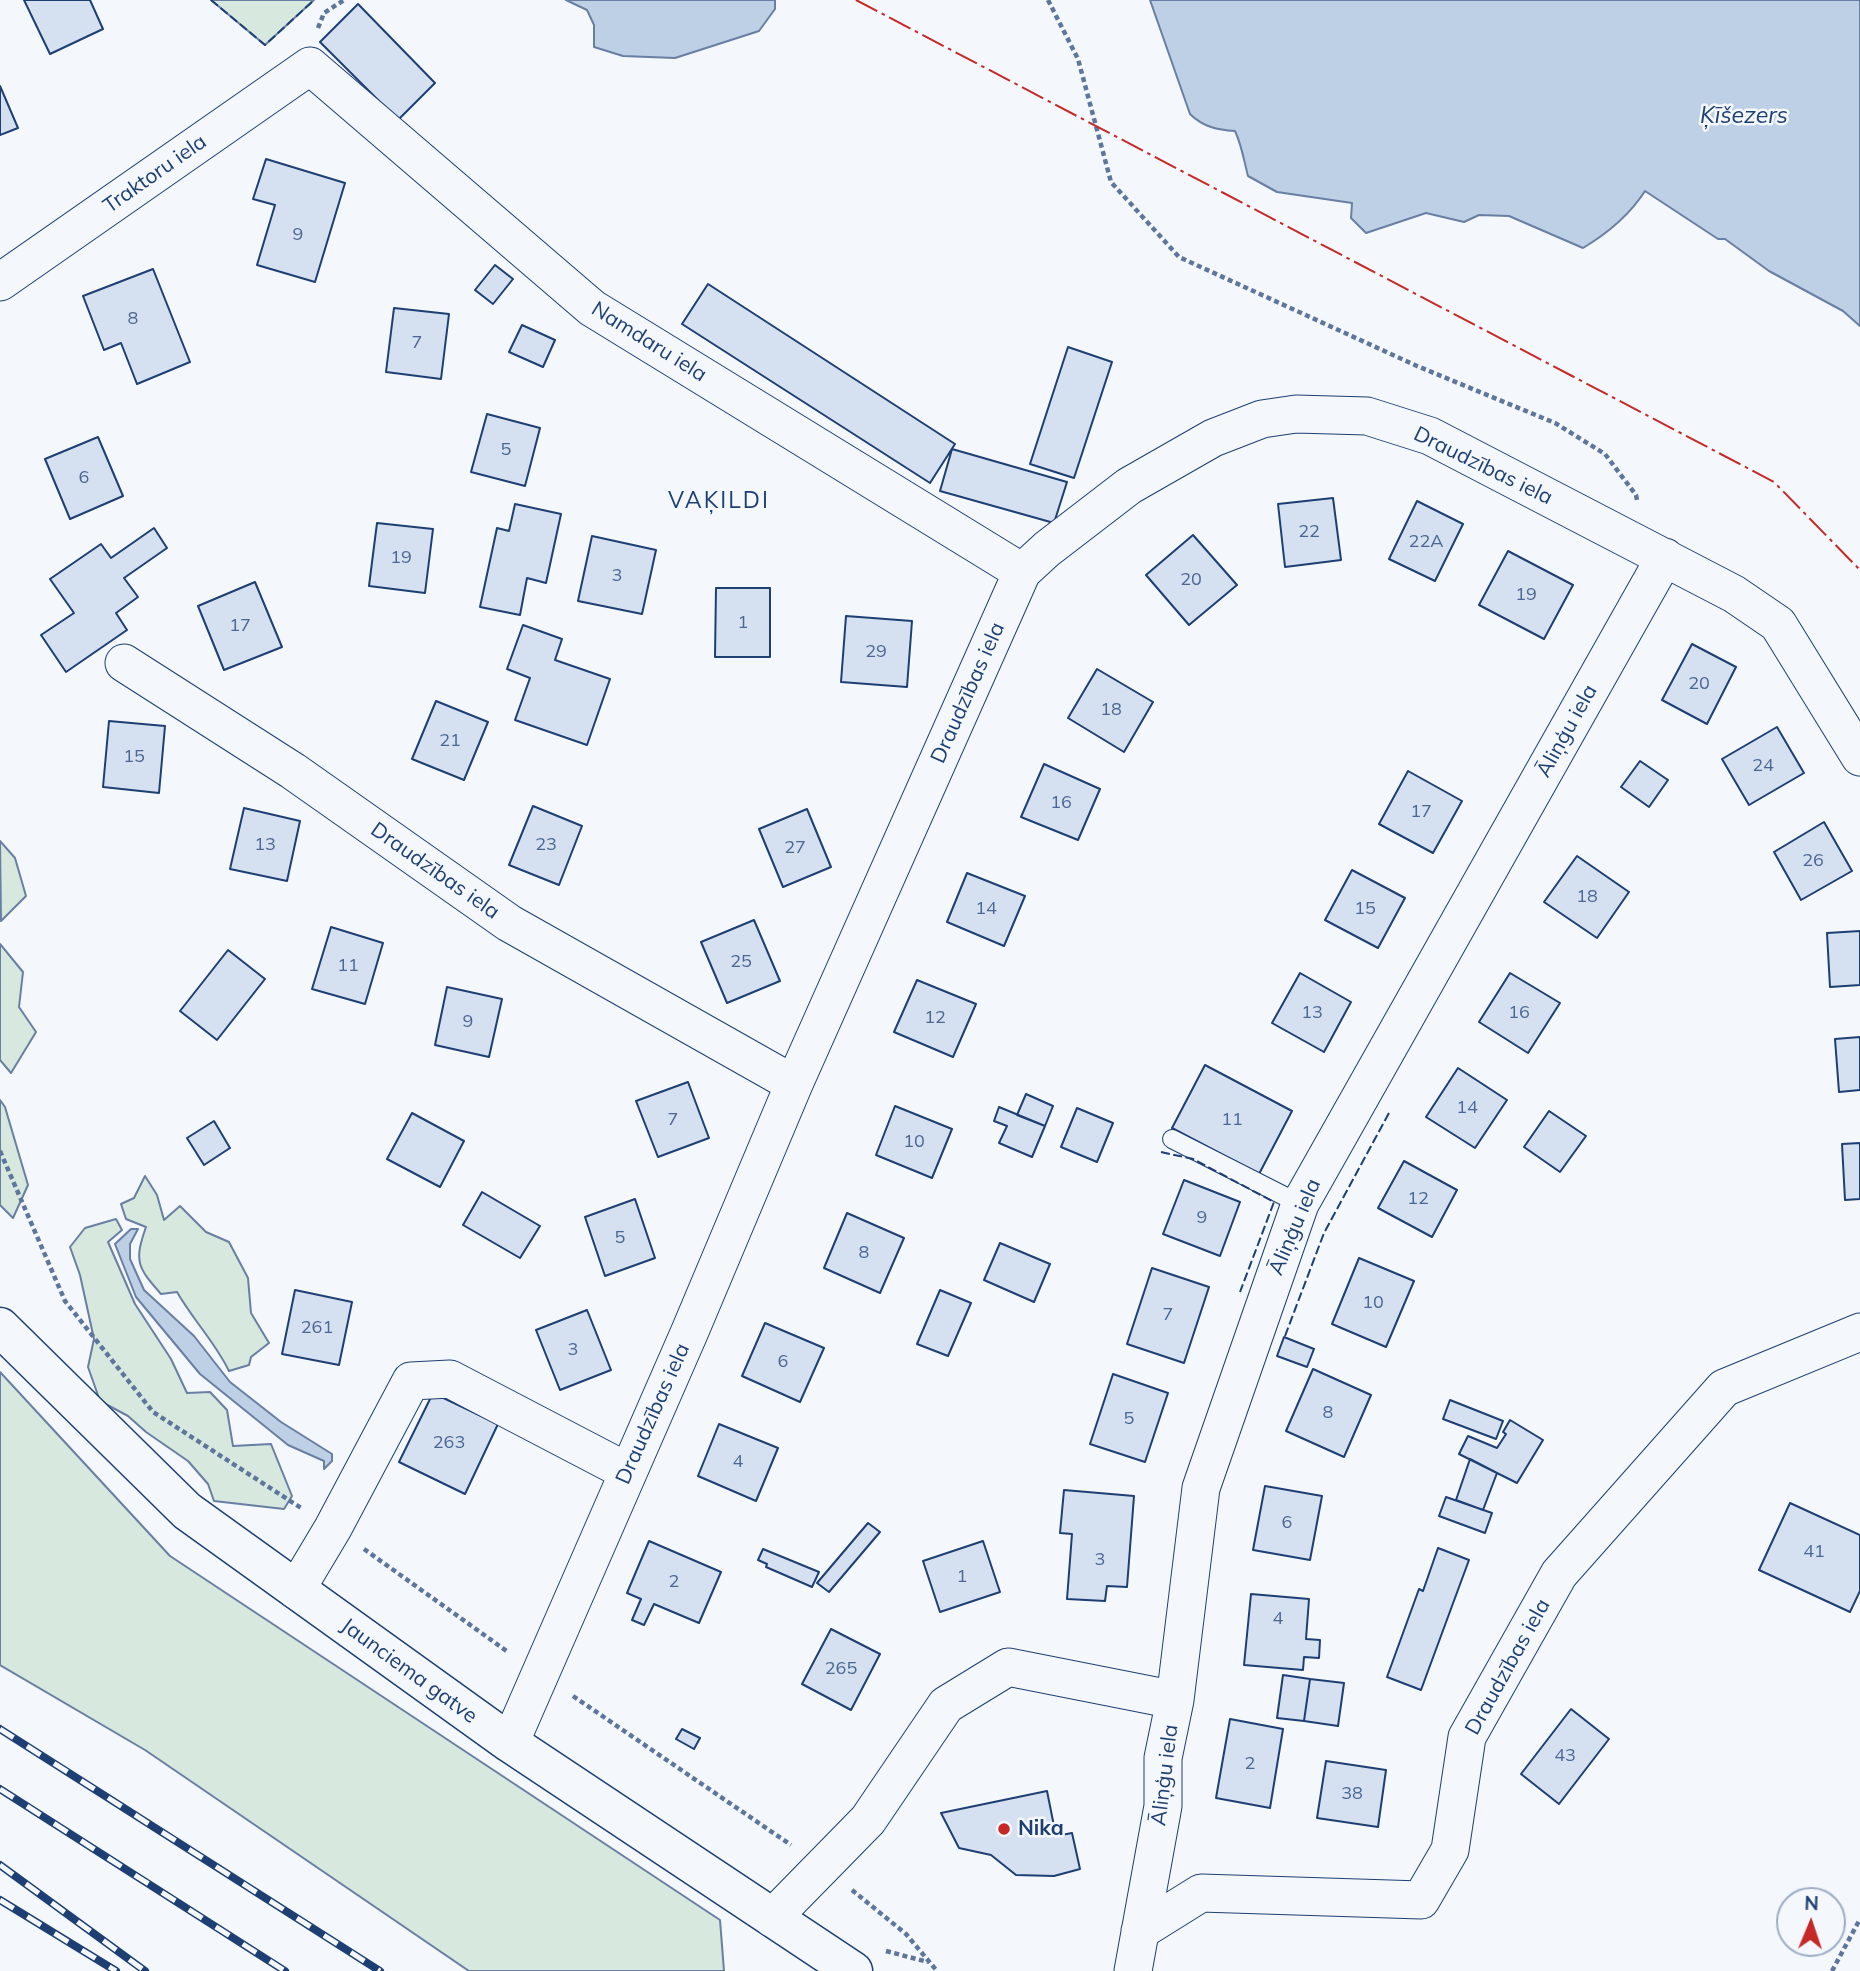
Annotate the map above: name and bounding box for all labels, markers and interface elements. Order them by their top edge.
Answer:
water label: Ķīšezers [1700,102,1788,130]
street label: Traktoru iela [99,129,211,219]
house number: 9 [293,224,303,246]
street label: Namdaru iela [587,297,711,387]
house number: 8 [128,308,138,330]
house number: 7 [412,332,422,354]
street label: Draudzības iela [1409,421,1557,511]
house number: 5 [501,439,511,461]
house number: 6 [79,467,89,489]
district label: VAĶILDI [669,487,769,515]
house number: 22 [1298,521,1320,543]
house number: 22A [1409,531,1443,553]
house number: 19 [390,547,412,569]
house number: 3 [612,565,622,587]
house number: 20 [1180,569,1202,591]
house number: 19 [1515,584,1537,606]
house number: 1 [738,612,748,634]
house number: 17 [229,615,251,637]
street label: Draudzības iela [926,619,1010,767]
house number: 29 [865,641,887,663]
house number: 20 [1688,673,1710,695]
street label: Āliņģu iela [1531,680,1603,782]
house number: 18 [1100,699,1122,721]
house number: 21 [439,730,461,752]
house number: 15 [123,746,145,768]
house number: 24 [1752,755,1774,777]
house number: 16 [1050,792,1072,814]
house number: 17 [1410,801,1432,823]
street label: Draudzības iela [366,817,504,925]
house number: 13 [254,834,276,856]
house number: 23 [535,834,557,856]
house number: 27 [784,837,806,859]
house number: 26 [1802,850,1824,872]
house number: 18 [1576,886,1598,908]
house number: 14 [975,898,997,920]
house number: 15 [1354,898,1376,920]
house number: 25 [730,951,752,973]
house number: 11 [337,955,359,977]
house number: 13 [1301,1002,1323,1024]
house number: 16 [1508,1002,1530,1024]
house number: 12 [924,1007,946,1029]
house number: 9 [463,1011,473,1033]
house number: 14 [1456,1097,1478,1119]
house number: 7 [668,1109,678,1131]
house number: 11 [1221,1109,1243,1131]
house number: 10 [903,1131,925,1153]
street label: Āliņģu iela [1263,1175,1327,1279]
house number: 12 [1407,1188,1429,1210]
house number: 9 [1197,1207,1207,1229]
house number: 5 [615,1227,625,1249]
house number: 8 [859,1242,869,1264]
house number: 10 [1362,1292,1384,1314]
house number: 7 [1163,1304,1173,1326]
house number: 261 [301,1317,333,1339]
house number: 3 [568,1339,578,1361]
street label: Draudzības iela [611,1340,695,1488]
house number: 6 [778,1351,788,1373]
house number: 8 [1323,1402,1333,1424]
house number: 5 [1124,1408,1134,1430]
house number: 263 [433,1432,465,1454]
house number: 4 [733,1451,743,1473]
house number: 6 [1282,1512,1292,1534]
house number: 41 [1803,1541,1825,1563]
house number: 3 [1095,1549,1105,1571]
house number: 1 [957,1566,967,1588]
house number: 2 [669,1571,679,1593]
street label: Draudzības iela [1460,1595,1556,1739]
house number: 4 [1273,1608,1283,1630]
street label: Jaunciema gatve [336,1613,482,1729]
house number: 265 [825,1658,857,1680]
street label: Āliņģu iela [1146,1723,1184,1827]
house number: 43 [1554,1745,1576,1767]
house number: 2 [1245,1753,1255,1775]
house number: 38 [1341,1783,1363,1805]
place label: Nika [1018,1816,1064,1842]
marker: Nika [996,1821,1012,1837]
north arrow [1776,1887,1846,1957]
text: N [1804,1891,1819,1915]

